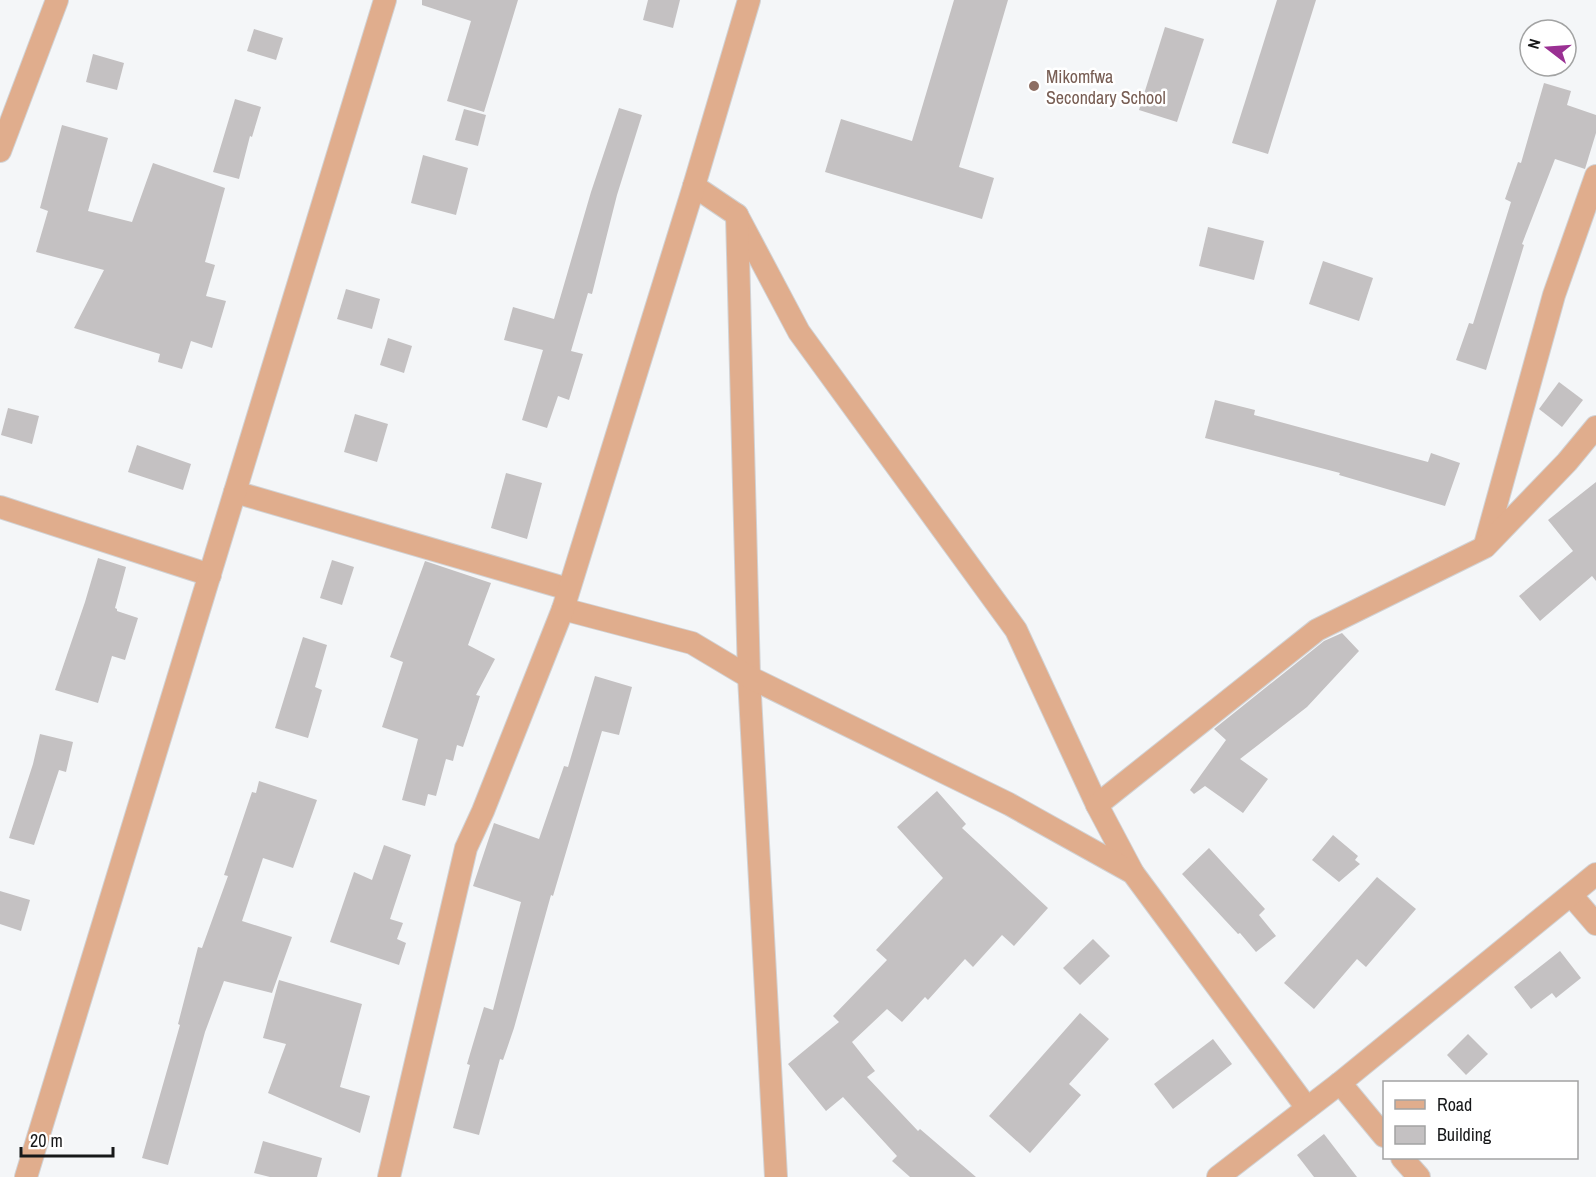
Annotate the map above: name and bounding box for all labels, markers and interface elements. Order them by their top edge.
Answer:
north arrow [1518,18,1578,78]
text: N [1522,36,1546,51]
place label: Mikomfwa Secondary School [1046,64,1166,110]
marker: Mikomfwa Secondary School [1027,79,1041,93]
legend [1383,1081,1578,1159]
text: Road [1437,1092,1472,1117]
scale bar [21,1120,112,1158]
text: Building [1437,1122,1492,1147]
text: 20 m [30,1128,63,1153]

